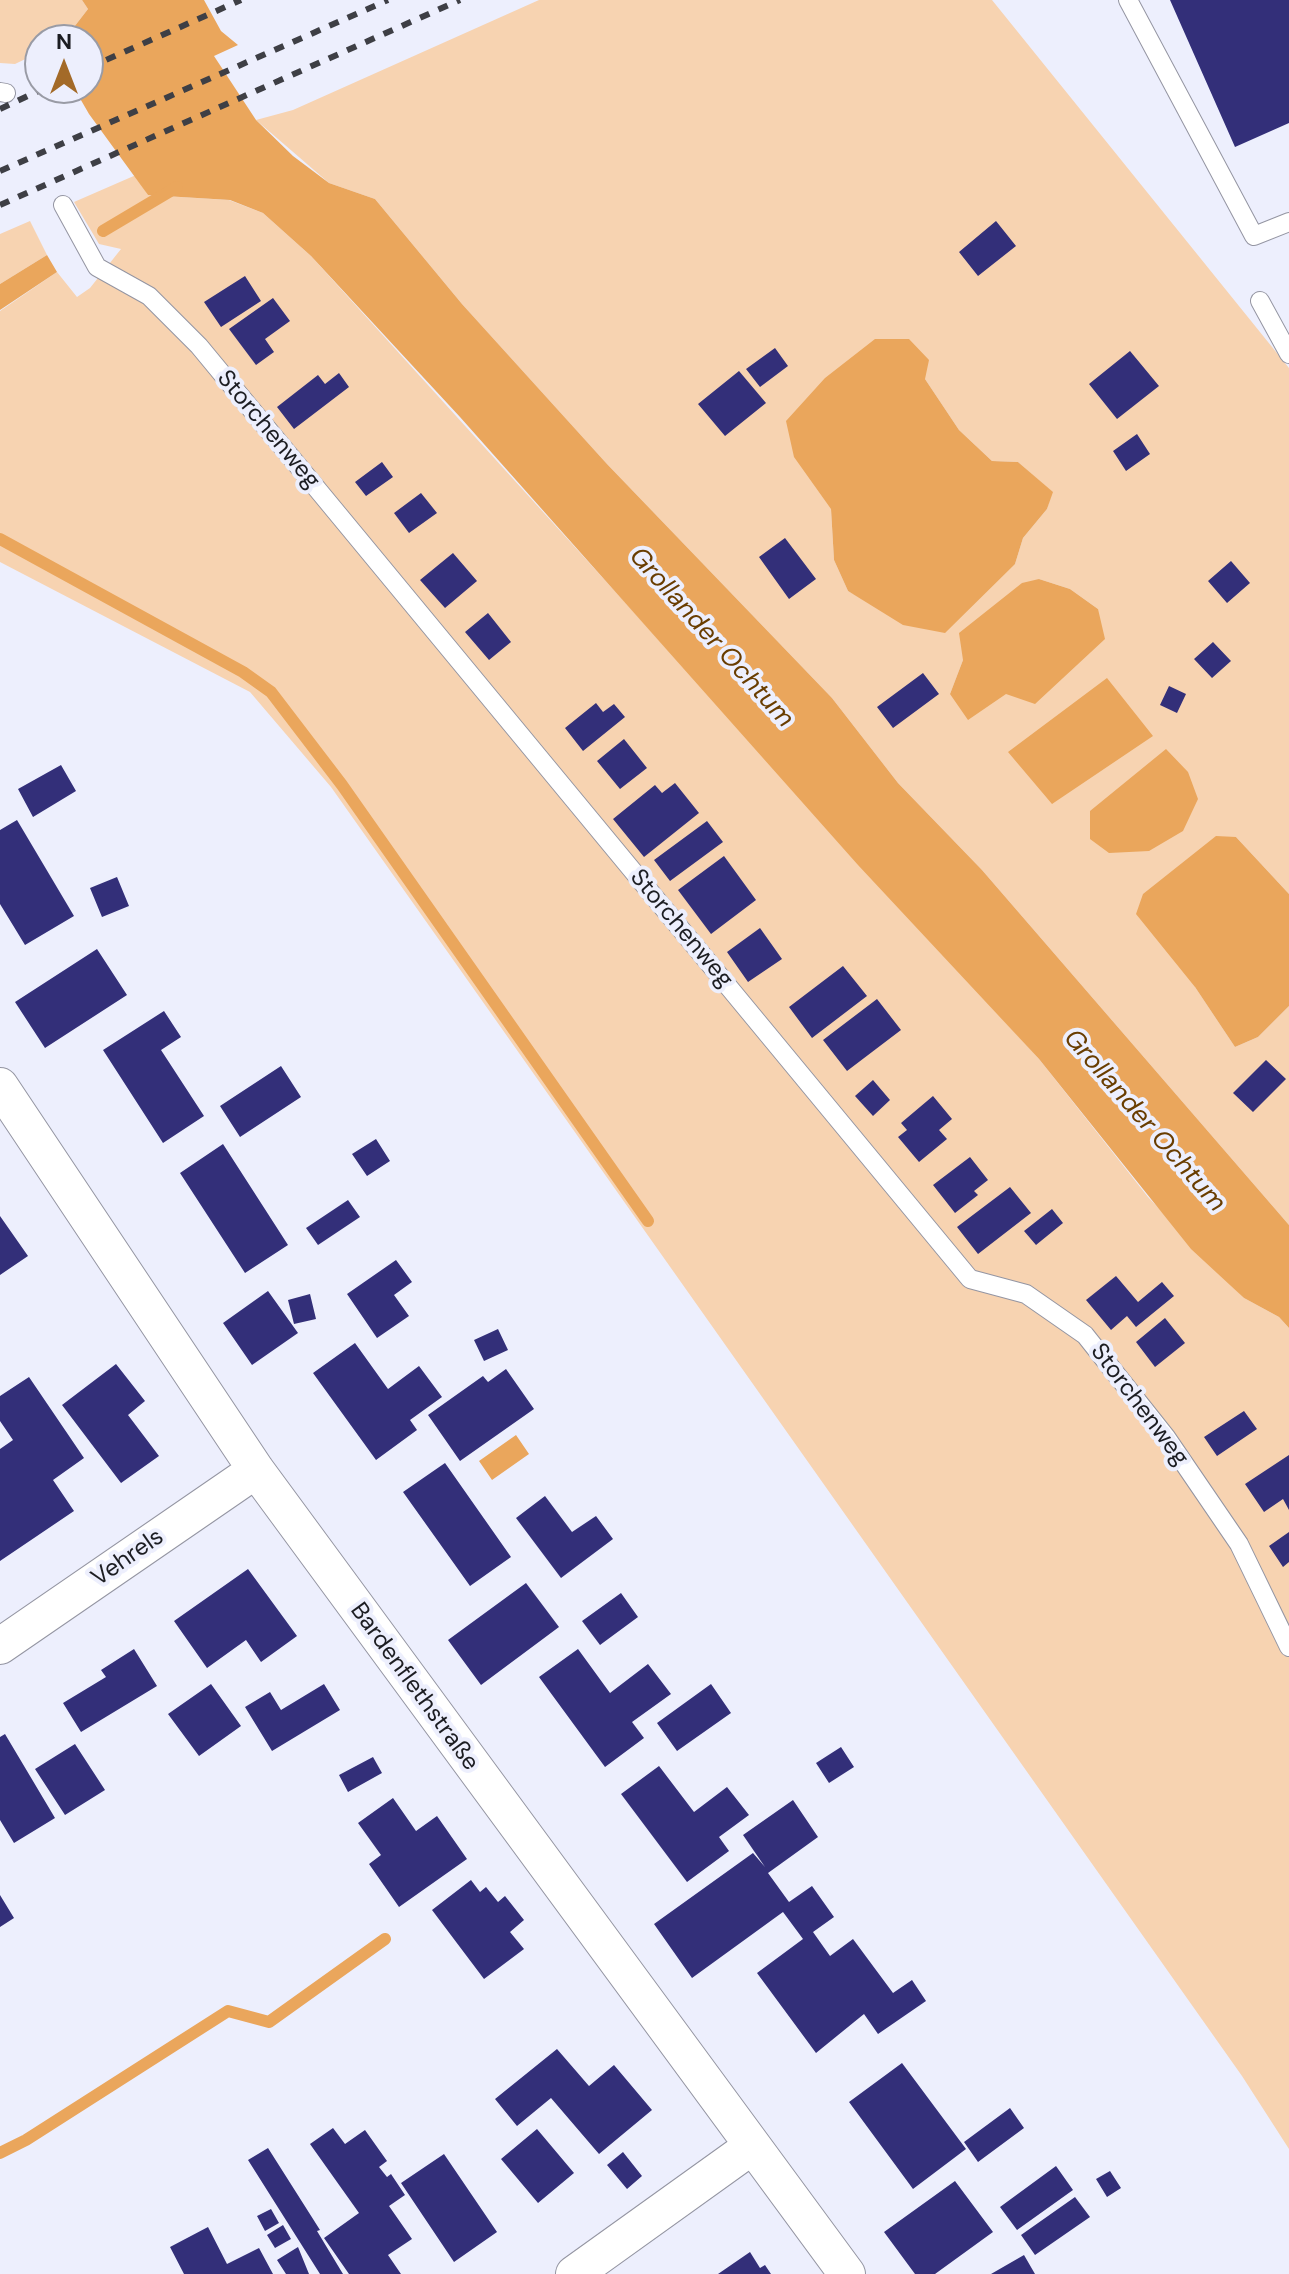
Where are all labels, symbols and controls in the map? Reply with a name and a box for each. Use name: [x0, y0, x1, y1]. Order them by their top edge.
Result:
north arrow: [24, 24, 104, 104]
text: N: [56, 27, 72, 56]
street label: Storchenweg: [210, 365, 326, 495]
water label: Grollander Ochtum: [622, 542, 800, 734]
street label: Storchenweg: [623, 864, 739, 994]
water label: Grollander Ochtum: [1056, 1023, 1232, 1219]
street label: Storchenweg: [1084, 1338, 1194, 1472]
street label: Vehrels: [86, 1523, 170, 1593]
street label: Bardenflethstraße: [343, 1597, 485, 1777]

